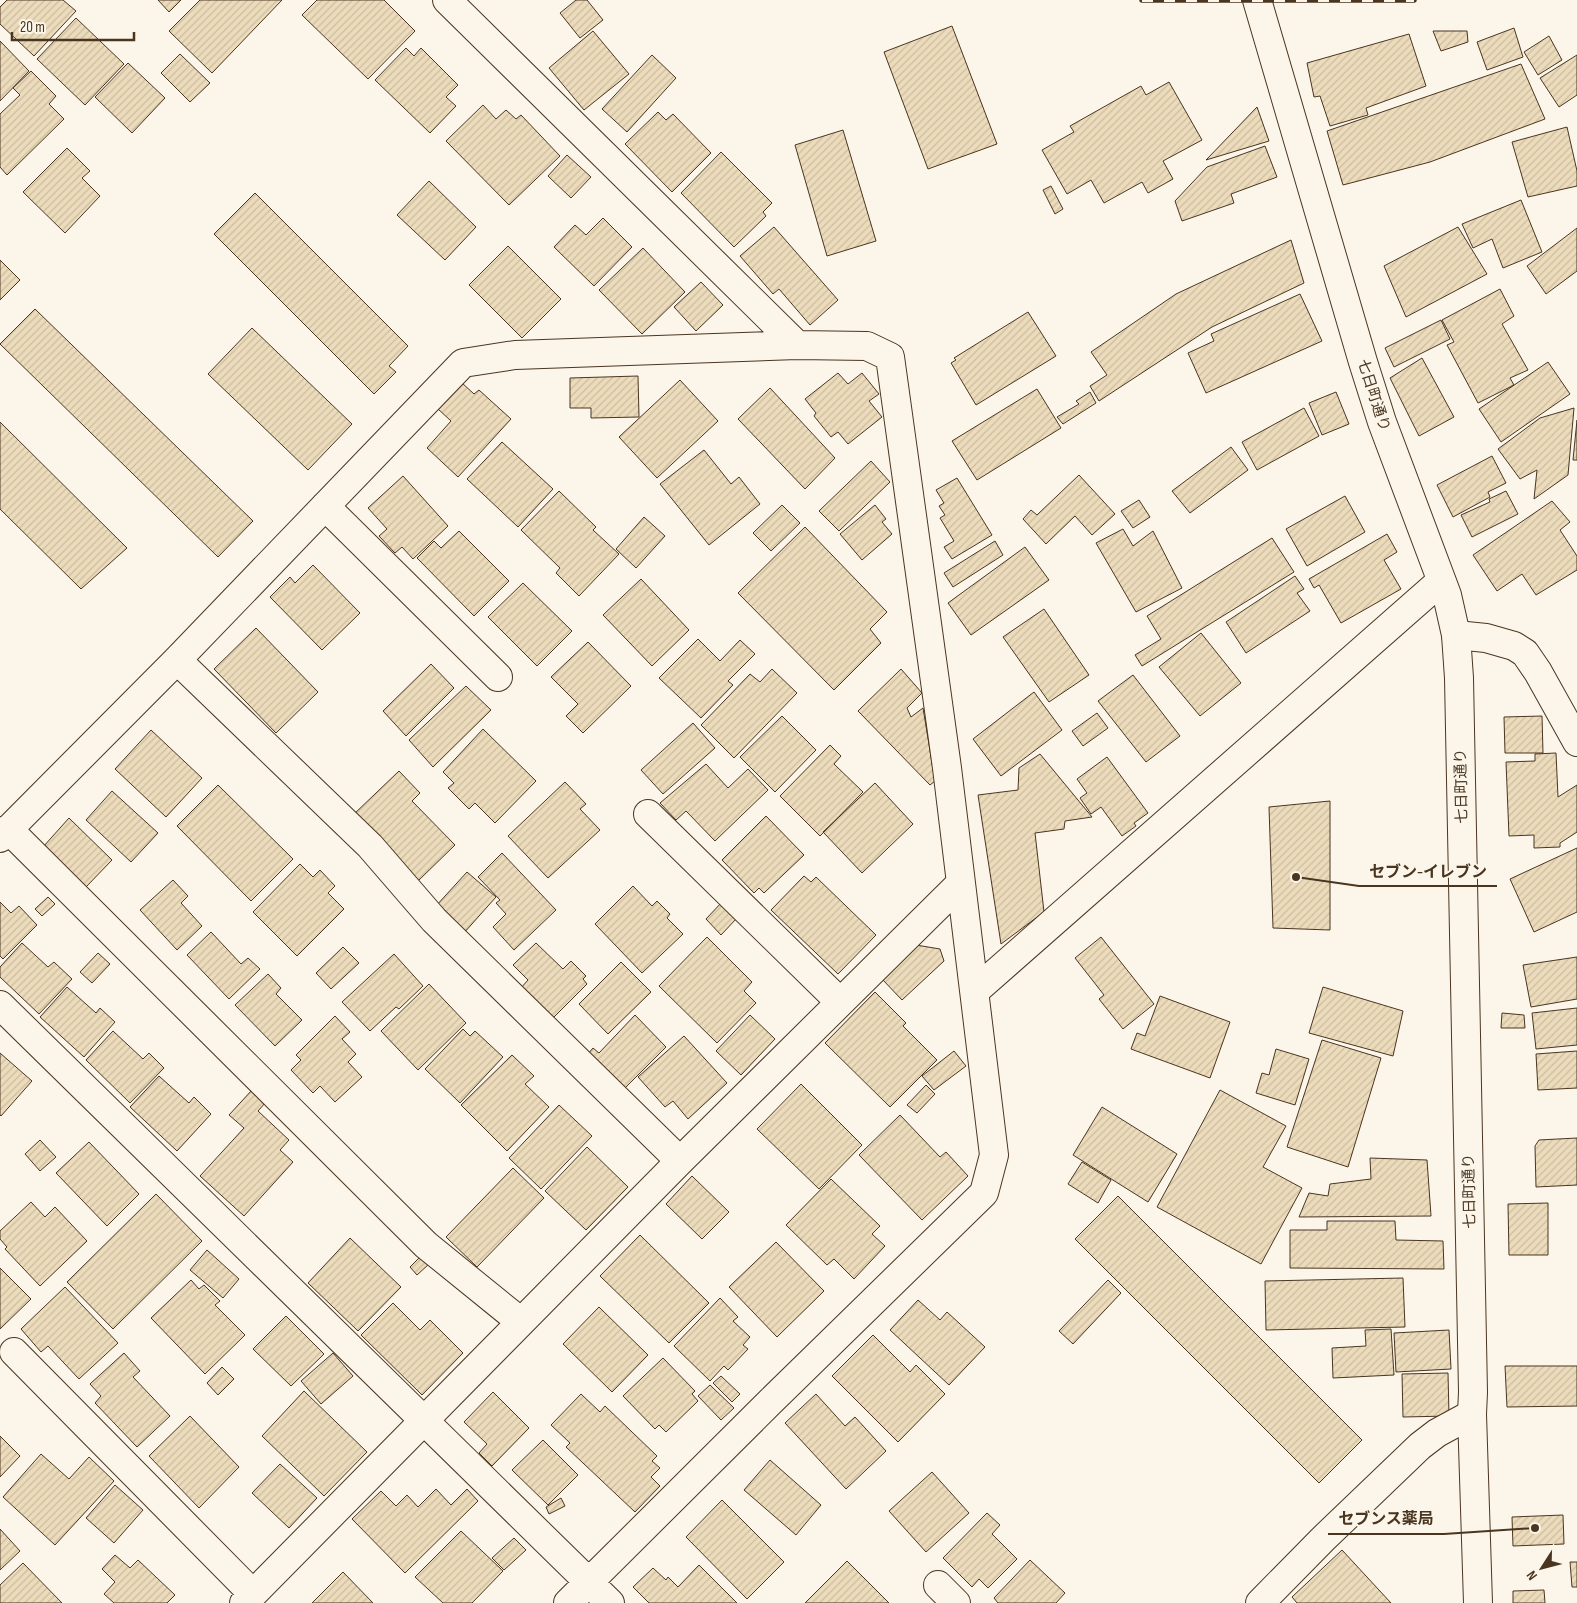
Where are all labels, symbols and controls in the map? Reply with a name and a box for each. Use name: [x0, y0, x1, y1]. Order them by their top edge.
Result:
scale bar: [12, 10, 135, 42]
text: 20 m: [20, 18, 45, 37]
street label: 七日町通り: [1353, 357, 1394, 434]
street label: 七日町通り: [1451, 748, 1472, 824]
callout: セブン-イレブン: [1359, 855, 1497, 886]
text: セブン-イレブン: [1369, 863, 1487, 882]
street label: 七日町通り: [1459, 1153, 1480, 1229]
callout: セブンス薬局: [1328, 1503, 1444, 1534]
text: セブンス薬局: [1338, 1510, 1434, 1529]
north arrow: [1517, 1543, 1567, 1593]
text: N: [1523, 1567, 1541, 1583]

